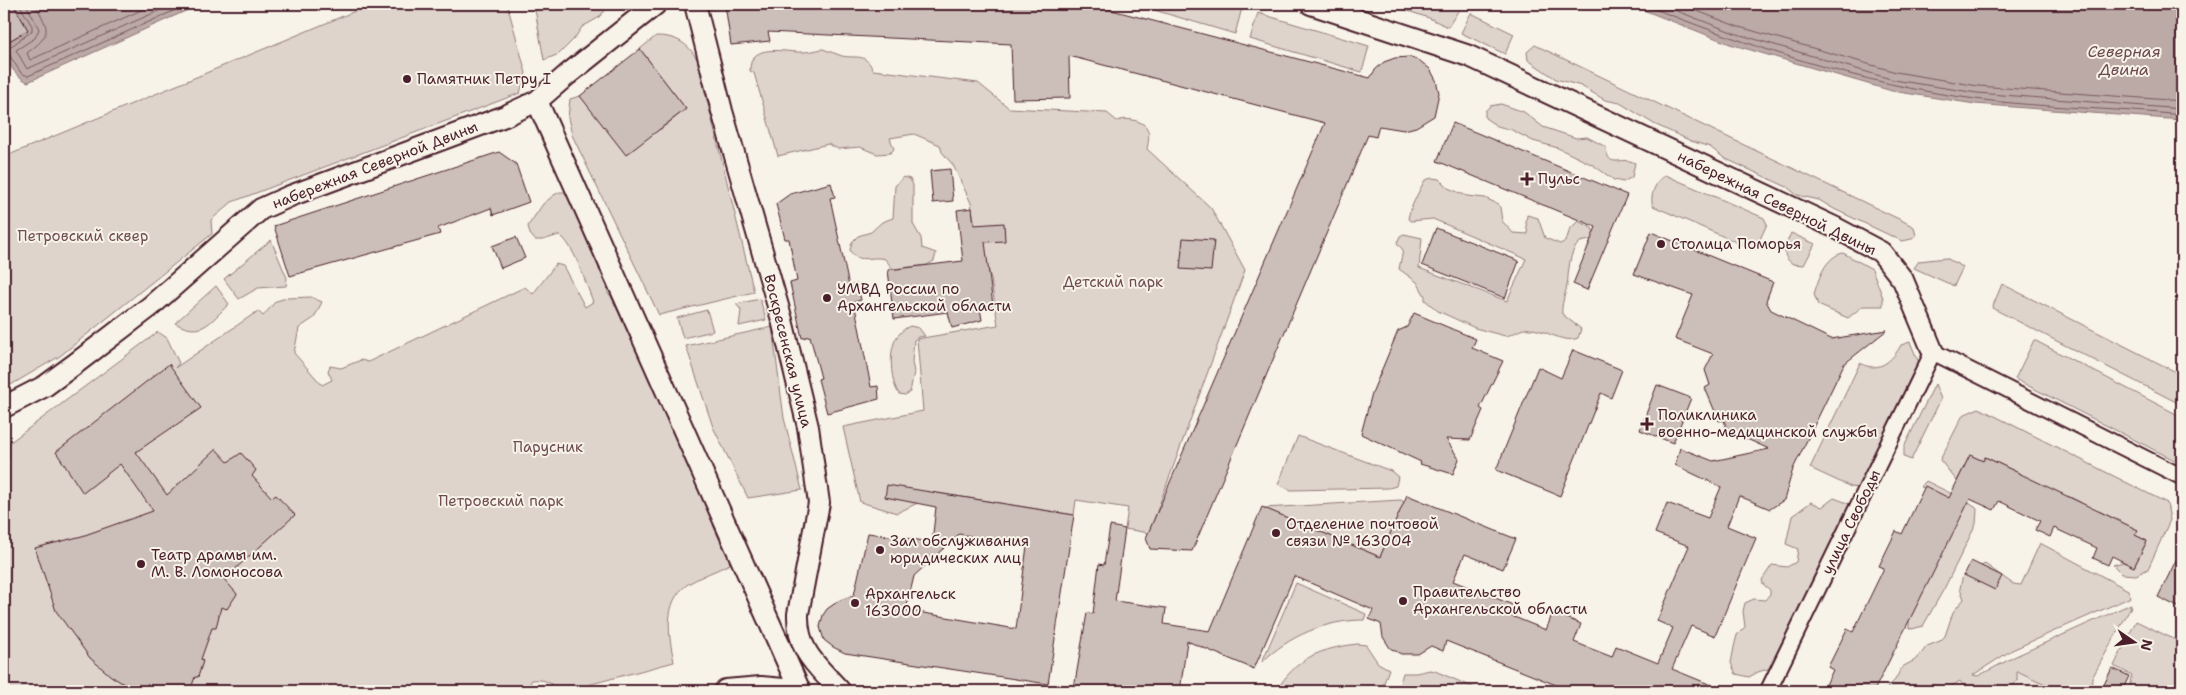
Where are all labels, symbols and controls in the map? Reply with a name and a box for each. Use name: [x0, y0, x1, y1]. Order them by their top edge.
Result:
water label: Северная Двина: [2087, 41, 2161, 80]
place label: Памятник Петру I: [417, 69, 551, 89]
marker: Памятник Петру I: [401, 73, 413, 85]
street label: набережная Северной Двины: [269, 116, 481, 214]
street label: набережная Северной Двины: [1674, 146, 1880, 260]
place label: Пульс: [1538, 169, 1580, 189]
marker: Пульс: [1520, 172, 1534, 186]
park label: Петровский сквер: [18, 226, 148, 246]
place label: Столица Поморья: [1671, 234, 1801, 254]
marker: Столица Поморья: [1655, 238, 1667, 250]
street label: Воскресенская улица: [759, 272, 817, 430]
park label: Детский парк: [1063, 272, 1163, 292]
place label: УМВД России по Архангельской области: [837, 279, 1012, 316]
marker: УМВД России по Архангельской области: [821, 292, 833, 304]
place label: Поликлиника военно-медицинской службы: [1658, 405, 1877, 442]
marker: Поликлиника военно-медицинской службы: [1640, 417, 1654, 431]
park label: Парусник: [513, 437, 583, 457]
street label: улица Свободы: [1817, 466, 1885, 578]
park label: Петровский парк: [438, 491, 564, 511]
place label: Отделение почтовой связи № 163004: [1286, 514, 1439, 551]
marker: Отделение почтовой связи № 163004: [1270, 527, 1282, 539]
place label: Зал обслуживания юридических лиц: [890, 531, 1029, 568]
marker: Зал обслуживания юридических лиц: [874, 544, 886, 556]
place label: Театр драмы им. М. В. Ломоносова: [151, 545, 283, 582]
marker: Театр драмы им. М. В. Ломоносова: [135, 558, 147, 570]
place label: Правительство Архангельской области: [1413, 582, 1588, 619]
place label: Архангельск 163000: [865, 584, 956, 621]
marker: Правительство Архангельской области: [1397, 595, 1409, 607]
marker: Архангельск 163000: [849, 597, 861, 609]
north arrow: [2108, 618, 2158, 668]
text: N: [2137, 637, 2157, 652]

